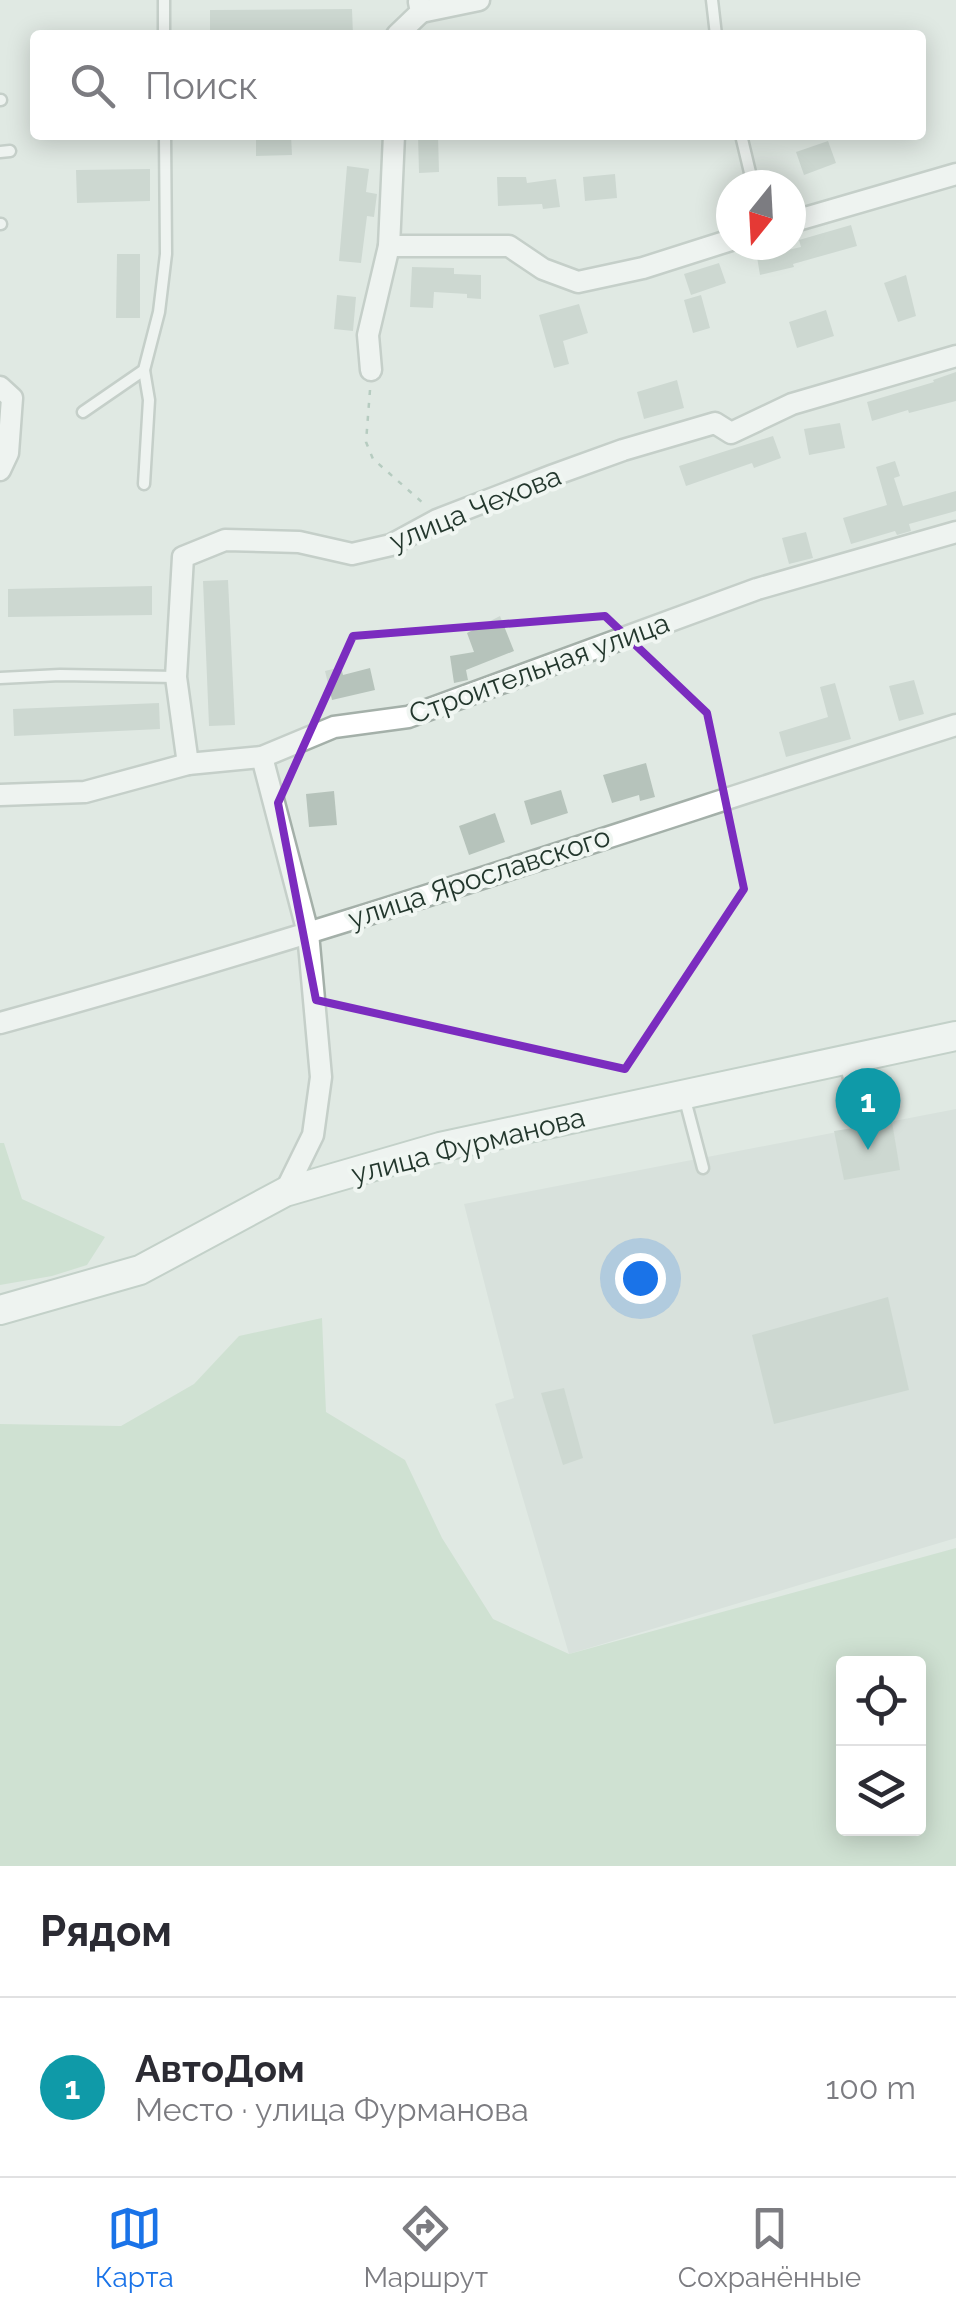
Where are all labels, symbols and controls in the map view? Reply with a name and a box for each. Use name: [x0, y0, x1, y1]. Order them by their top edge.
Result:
search box: [30, 30, 926, 140]
icon: search: [65, 58, 120, 113]
text: Поиск: [145, 63, 258, 108]
north arrow: [716, 170, 806, 260]
street label: улица Чехова: [385, 459, 566, 558]
street label: Строительная улица: [405, 606, 674, 731]
street label: улица Ярославского: [344, 820, 614, 935]
pin: 1: [836, 1068, 900, 1150]
street label: улица Фурманова: [348, 1101, 588, 1190]
your location: [615, 1253, 666, 1304]
map controls: [836, 1656, 926, 1836]
button: locate: [836, 1656, 926, 1746]
button: layers: [836, 1746, 926, 1836]
text: Рядом: [40, 1907, 172, 1956]
text: АвтоДом: [135, 2046, 305, 2091]
text: 1: [65, 2069, 80, 2106]
text: 100 m: [826, 2069, 916, 2106]
text: Место · улица Фурманова: [135, 2091, 529, 2128]
tab: Карта: [95, 2201, 174, 2294]
tab: Маршрут: [363, 2201, 488, 2294]
tab: Сохранённые: [678, 2201, 861, 2294]

